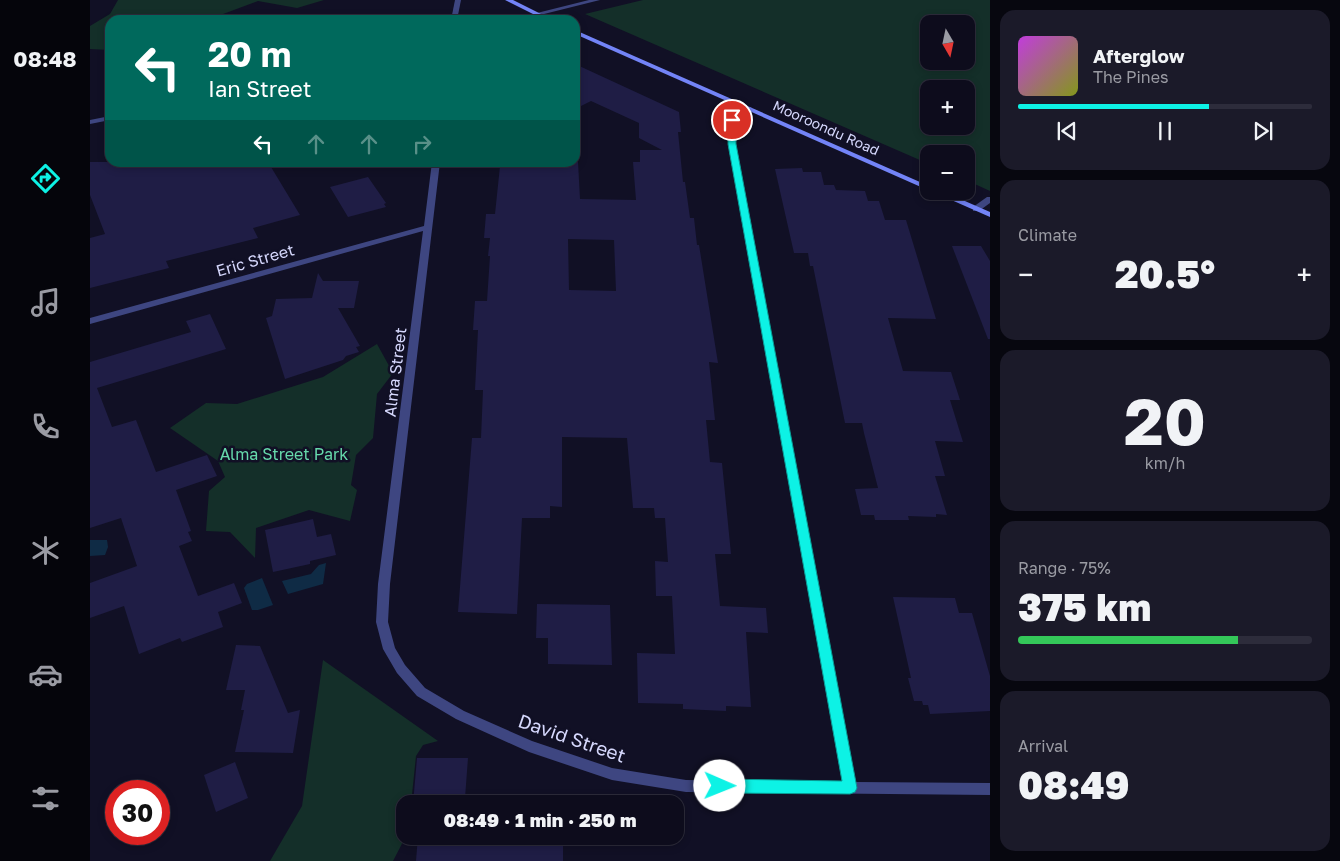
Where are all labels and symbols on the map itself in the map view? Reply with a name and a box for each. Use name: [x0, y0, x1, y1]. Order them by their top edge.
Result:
north arrow: [920, 15, 975, 70]
street label: Mooroondu Road: [770, 97, 882, 159]
pin: [711, 99, 753, 141]
street label: Eric Street: [214, 239, 296, 281]
street label: Alma Street: [380, 326, 410, 418]
park label: Alma Street Park: [220, 444, 348, 464]
street label: David Street: [515, 708, 629, 767]
position arrow: [693, 759, 745, 811]
speed limit sign: 30: [105, 780, 170, 845]

